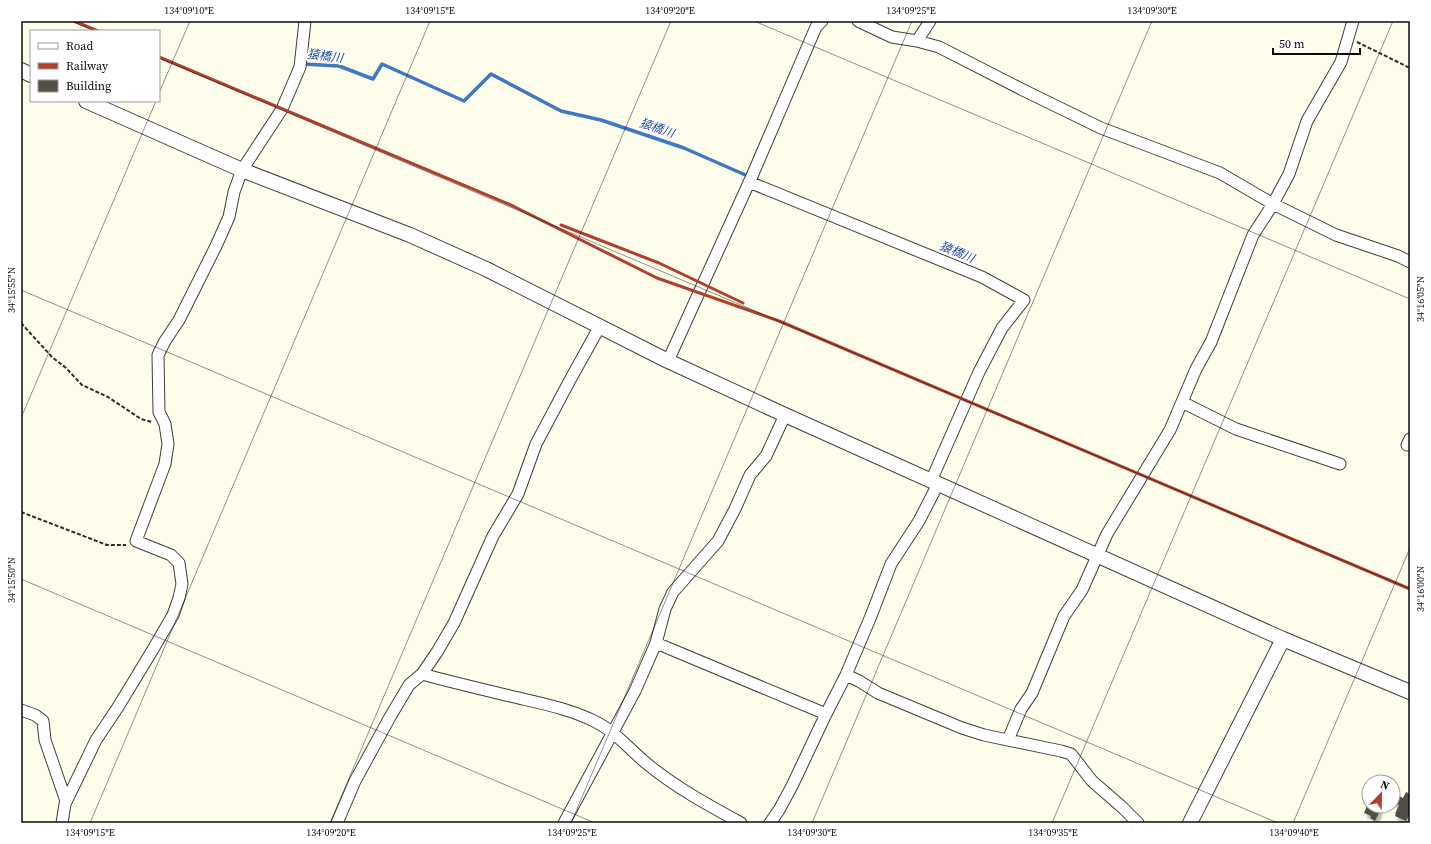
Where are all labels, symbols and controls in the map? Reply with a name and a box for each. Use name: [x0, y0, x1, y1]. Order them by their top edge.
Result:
text: 134°09'10"E: [164, 4, 214, 17]
text: 134°09'15"E: [405, 4, 455, 17]
text: 134°09'20"E: [645, 4, 695, 17]
text: 134°09'25"E: [886, 4, 936, 17]
text: 134°09'30"E: [1127, 4, 1177, 17]
legend: [30, 30, 160, 102]
scale bar: [1273, 30, 1360, 56]
text: 50 m: [1279, 36, 1305, 52]
text: Road: [66, 38, 93, 54]
water label: 猿橋川: [306, 46, 346, 66]
text: Railway: [66, 58, 109, 74]
text: Building: [66, 78, 111, 94]
water label: 猿橋川: [637, 115, 679, 142]
water label: 猿橋川: [937, 238, 979, 267]
text: 34°15'55"N: [5, 267, 18, 313]
text: 34°16'05"N: [1414, 276, 1427, 322]
text: 34°15'50"N: [5, 557, 18, 603]
text: 34°16'00"N: [1414, 566, 1427, 612]
north arrow: [1361, 774, 1401, 814]
text: N: [1378, 777, 1391, 794]
text: 134°09'15"E: [65, 826, 115, 839]
text: 134°09'20"E: [306, 826, 356, 839]
text: 134°09'25"E: [547, 826, 597, 839]
text: 134°09'30"E: [787, 826, 837, 839]
text: 134°09'35"E: [1028, 826, 1078, 839]
text: 134°09'40"E: [1269, 826, 1319, 839]

